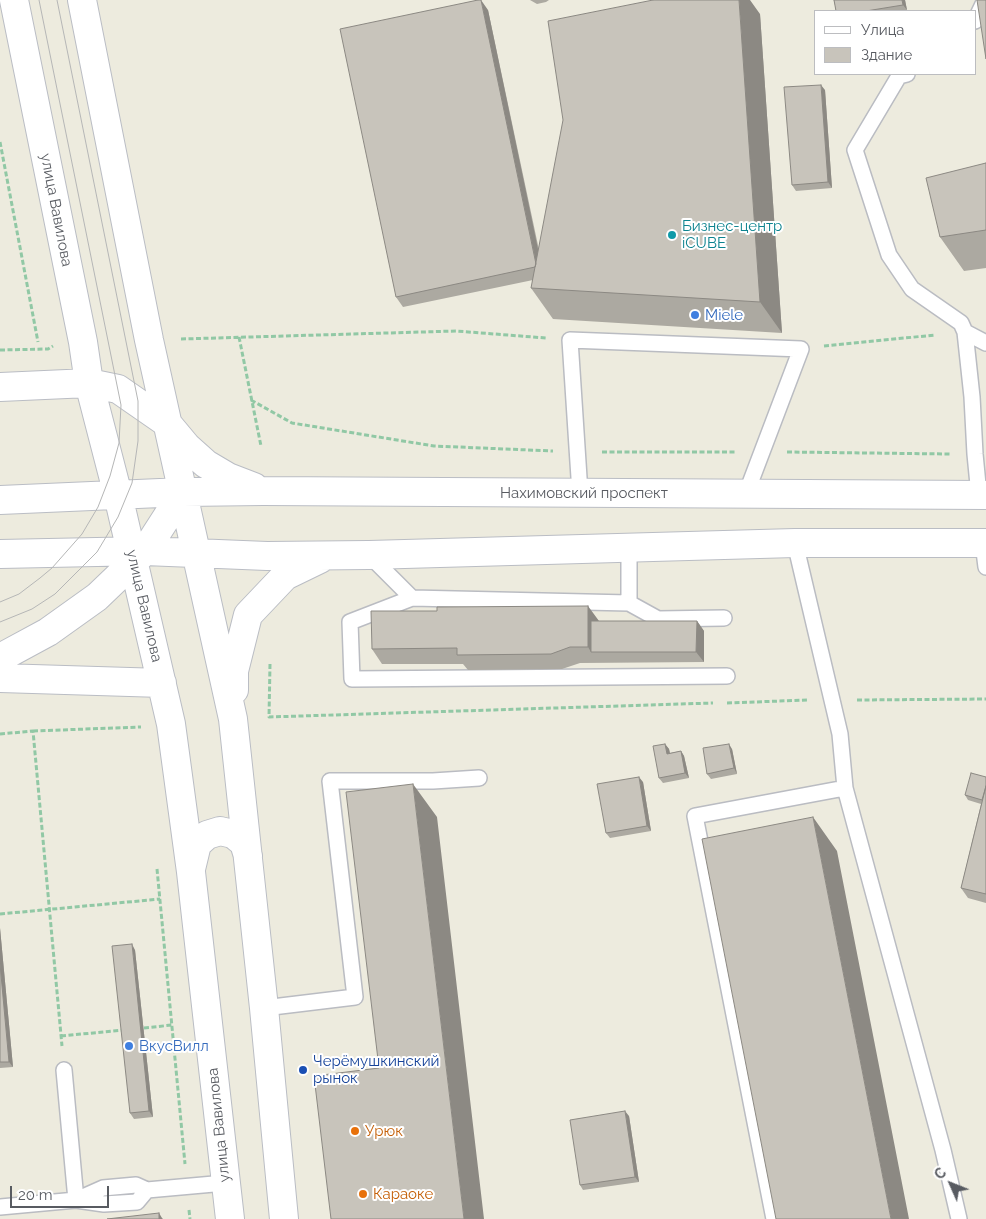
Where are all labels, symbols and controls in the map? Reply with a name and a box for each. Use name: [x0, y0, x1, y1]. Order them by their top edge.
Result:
legend: [814, 10, 976, 75]
text: Улица: [861, 21, 905, 39]
text: Здание: [861, 46, 912, 64]
street label: улица Вавилова: [36, 152, 76, 268]
place label: Бизнес-центр iCUBE: [682, 217, 782, 252]
marker: Бизнес-центр iCUBE: [666, 229, 678, 241]
place label: Miele: [705, 306, 743, 324]
marker: Miele: [689, 309, 701, 321]
street label: Нахимовский проспект: [500, 484, 668, 502]
street label: улица Вавилова: [122, 548, 166, 664]
place label: ВкусВилл: [139, 1037, 209, 1055]
marker: ВкусВилл: [123, 1040, 135, 1052]
place label: Черёмушкинский рынок: [313, 1052, 439, 1087]
marker: Черёмушкинский рынок: [297, 1064, 309, 1076]
street label: улица Вавилова: [204, 1067, 234, 1183]
place label: Урюк: [365, 1122, 403, 1140]
marker: Урюк: [349, 1125, 361, 1137]
north arrow: [926, 1159, 976, 1209]
text: С: [931, 1165, 949, 1183]
scale bar: [12, 1176, 111, 1208]
place label: Караоке: [373, 1185, 433, 1203]
text: 20 m: [18, 1186, 53, 1204]
marker: Караоке: [357, 1188, 369, 1200]

